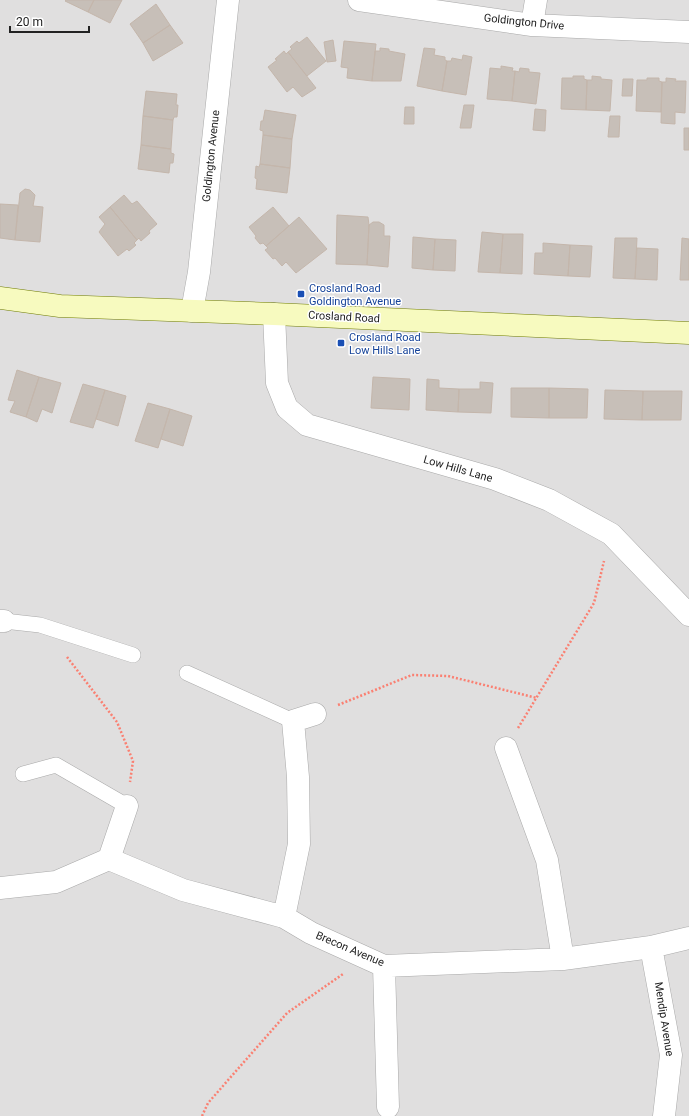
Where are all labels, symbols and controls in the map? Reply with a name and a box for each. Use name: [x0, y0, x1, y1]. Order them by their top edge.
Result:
scale bar: [10, 8, 89, 34]
street label: Goldington Drive: [483, 11, 565, 33]
text: 20 m: [16, 15, 43, 29]
street label: Goldington Avenue: [200, 109, 222, 202]
place label: Crosland Road Goldington Avenue: [309, 282, 401, 308]
marker: Crosland Road Goldington Avenue: [296, 289, 306, 299]
street label: Crosland Road: [308, 309, 380, 325]
place label: Crosland Road Low Hills Lane: [349, 331, 421, 357]
marker: Crosland Road Low Hills Lane: [336, 338, 346, 348]
street label: Low Hills Lane: [422, 453, 494, 485]
street label: Brecon Avenue: [314, 929, 386, 969]
street label: Mendip Avenue: [652, 981, 676, 1057]

